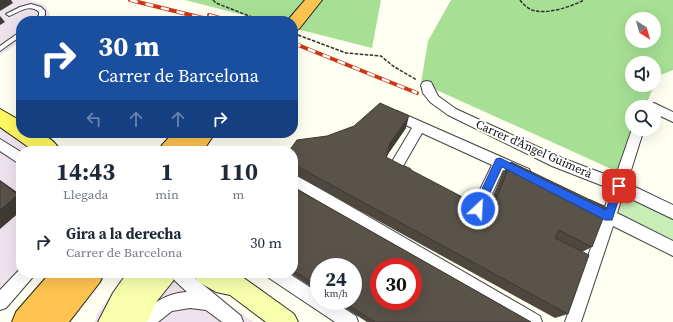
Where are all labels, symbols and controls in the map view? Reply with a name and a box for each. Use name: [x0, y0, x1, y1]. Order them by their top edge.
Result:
north arrow: [625, 12, 661, 48]
map controls: [625, 12, 661, 136]
text: 30 m: [98, 27, 160, 65]
icon: right: [32, 32, 84, 84]
button: sound: [625, 56, 661, 92]
text: Carrer de Barcelona: [98, 63, 259, 88]
button: search: [625, 100, 661, 136]
icon: left: [83, 108, 105, 130]
icon: ahead: [125, 108, 147, 130]
icon: ahead: [167, 108, 189, 130]
icon: right: [209, 108, 231, 130]
street label: Carrer d'Àngel Guimerà: [473, 116, 596, 182]
text: 14:43: [56, 155, 115, 188]
text: 1: [161, 155, 174, 188]
text: 110: [219, 155, 258, 188]
pin: [602, 169, 636, 203]
icon: arrive: [608, 175, 630, 197]
text: Llegada: [63, 186, 108, 203]
text: min: [155, 186, 179, 203]
text: m: [233, 186, 244, 203]
position arrow: [457, 188, 499, 230]
text: Gira a la derecha: [66, 223, 181, 244]
icon: right: [32, 231, 54, 253]
text: 30 m: [250, 232, 282, 253]
text: Carrer de Barcelona: [66, 244, 182, 261]
speed limit sign: 30: [370, 258, 422, 310]
text: 24: [325, 265, 347, 293]
text: km/h: [324, 287, 348, 300]

